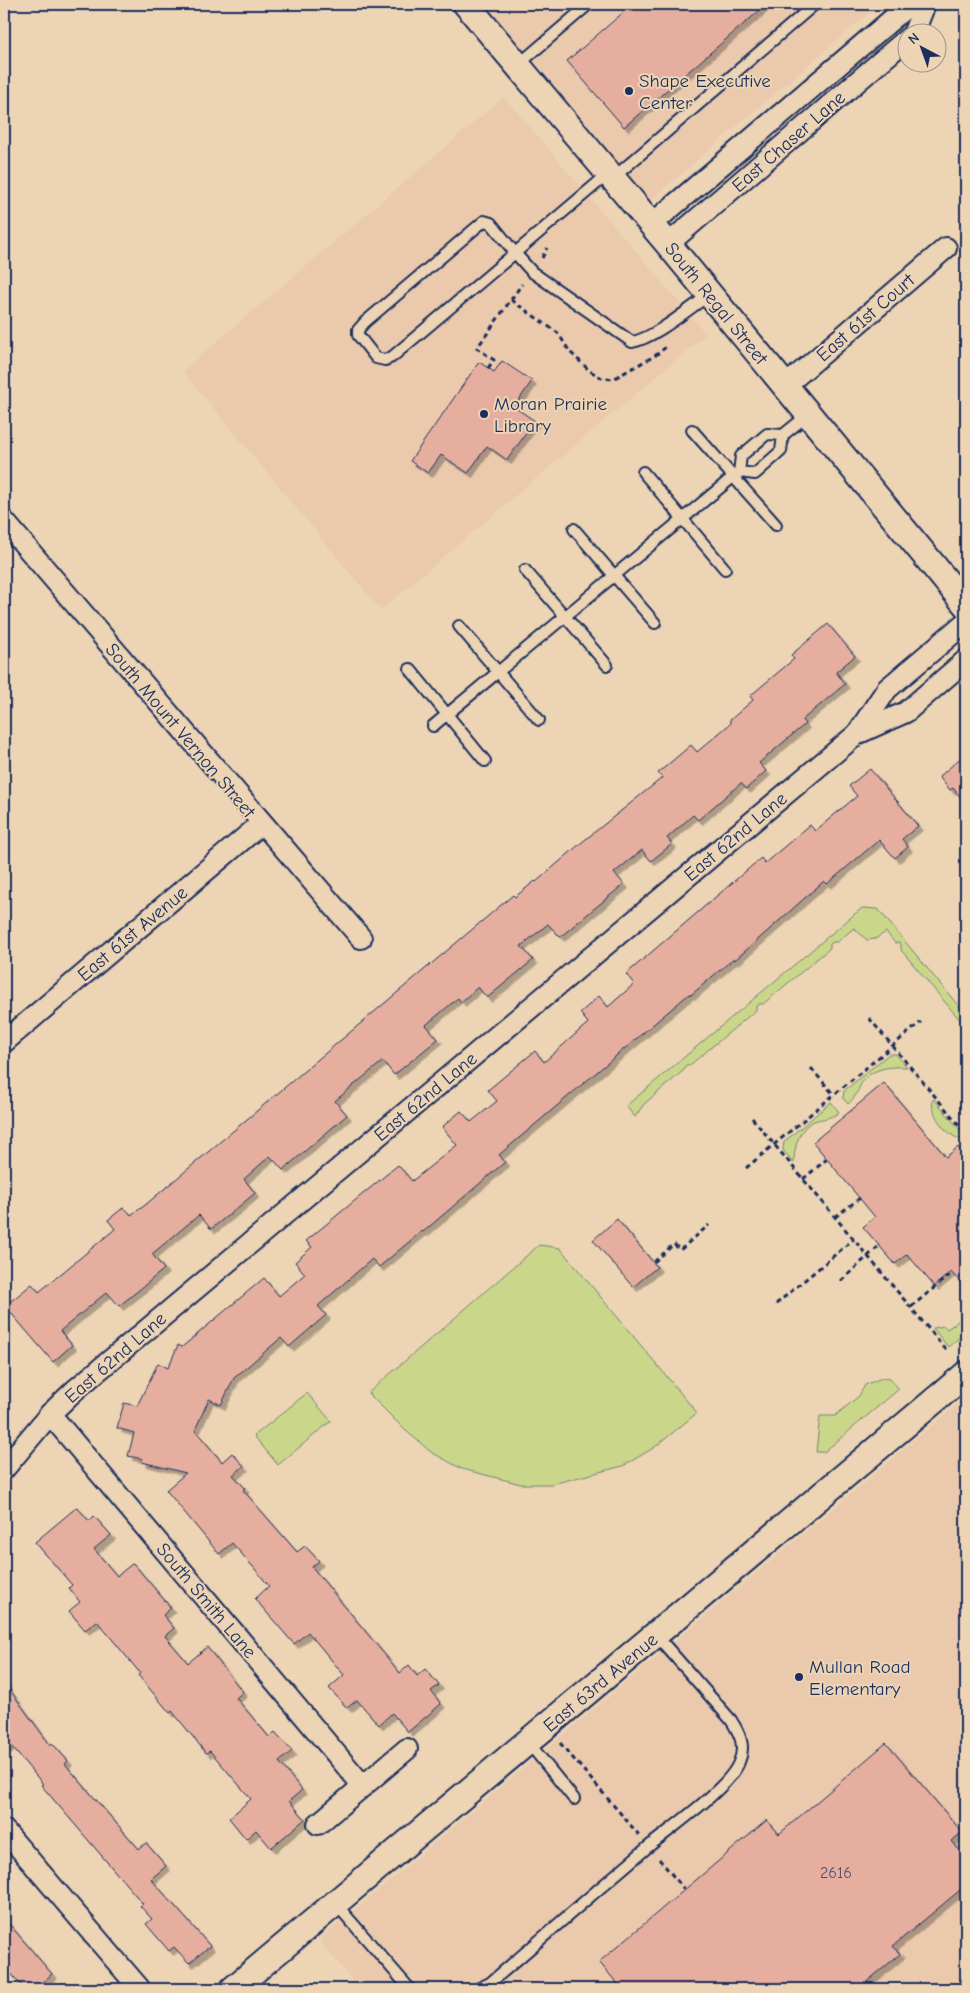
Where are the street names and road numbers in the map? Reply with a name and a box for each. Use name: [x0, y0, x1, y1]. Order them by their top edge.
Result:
street label: East Chaser Lane: [728, 87, 850, 197]
street label: South Regal Street: [660, 238, 773, 370]
street label: East 61st Court: [812, 269, 920, 366]
street label: South Mount Vernon Street: [101, 639, 260, 823]
street label: East 62nd Lane: [680, 787, 791, 886]
street label: East 61st Avenue: [73, 882, 192, 986]
street label: East 62nd Lane: [370, 1047, 481, 1146]
street label: East 62nd Lane: [60, 1308, 171, 1408]
street label: South Smith Lane: [152, 1539, 261, 1663]
street label: East 63rd Avenue: [539, 1629, 662, 1737]

